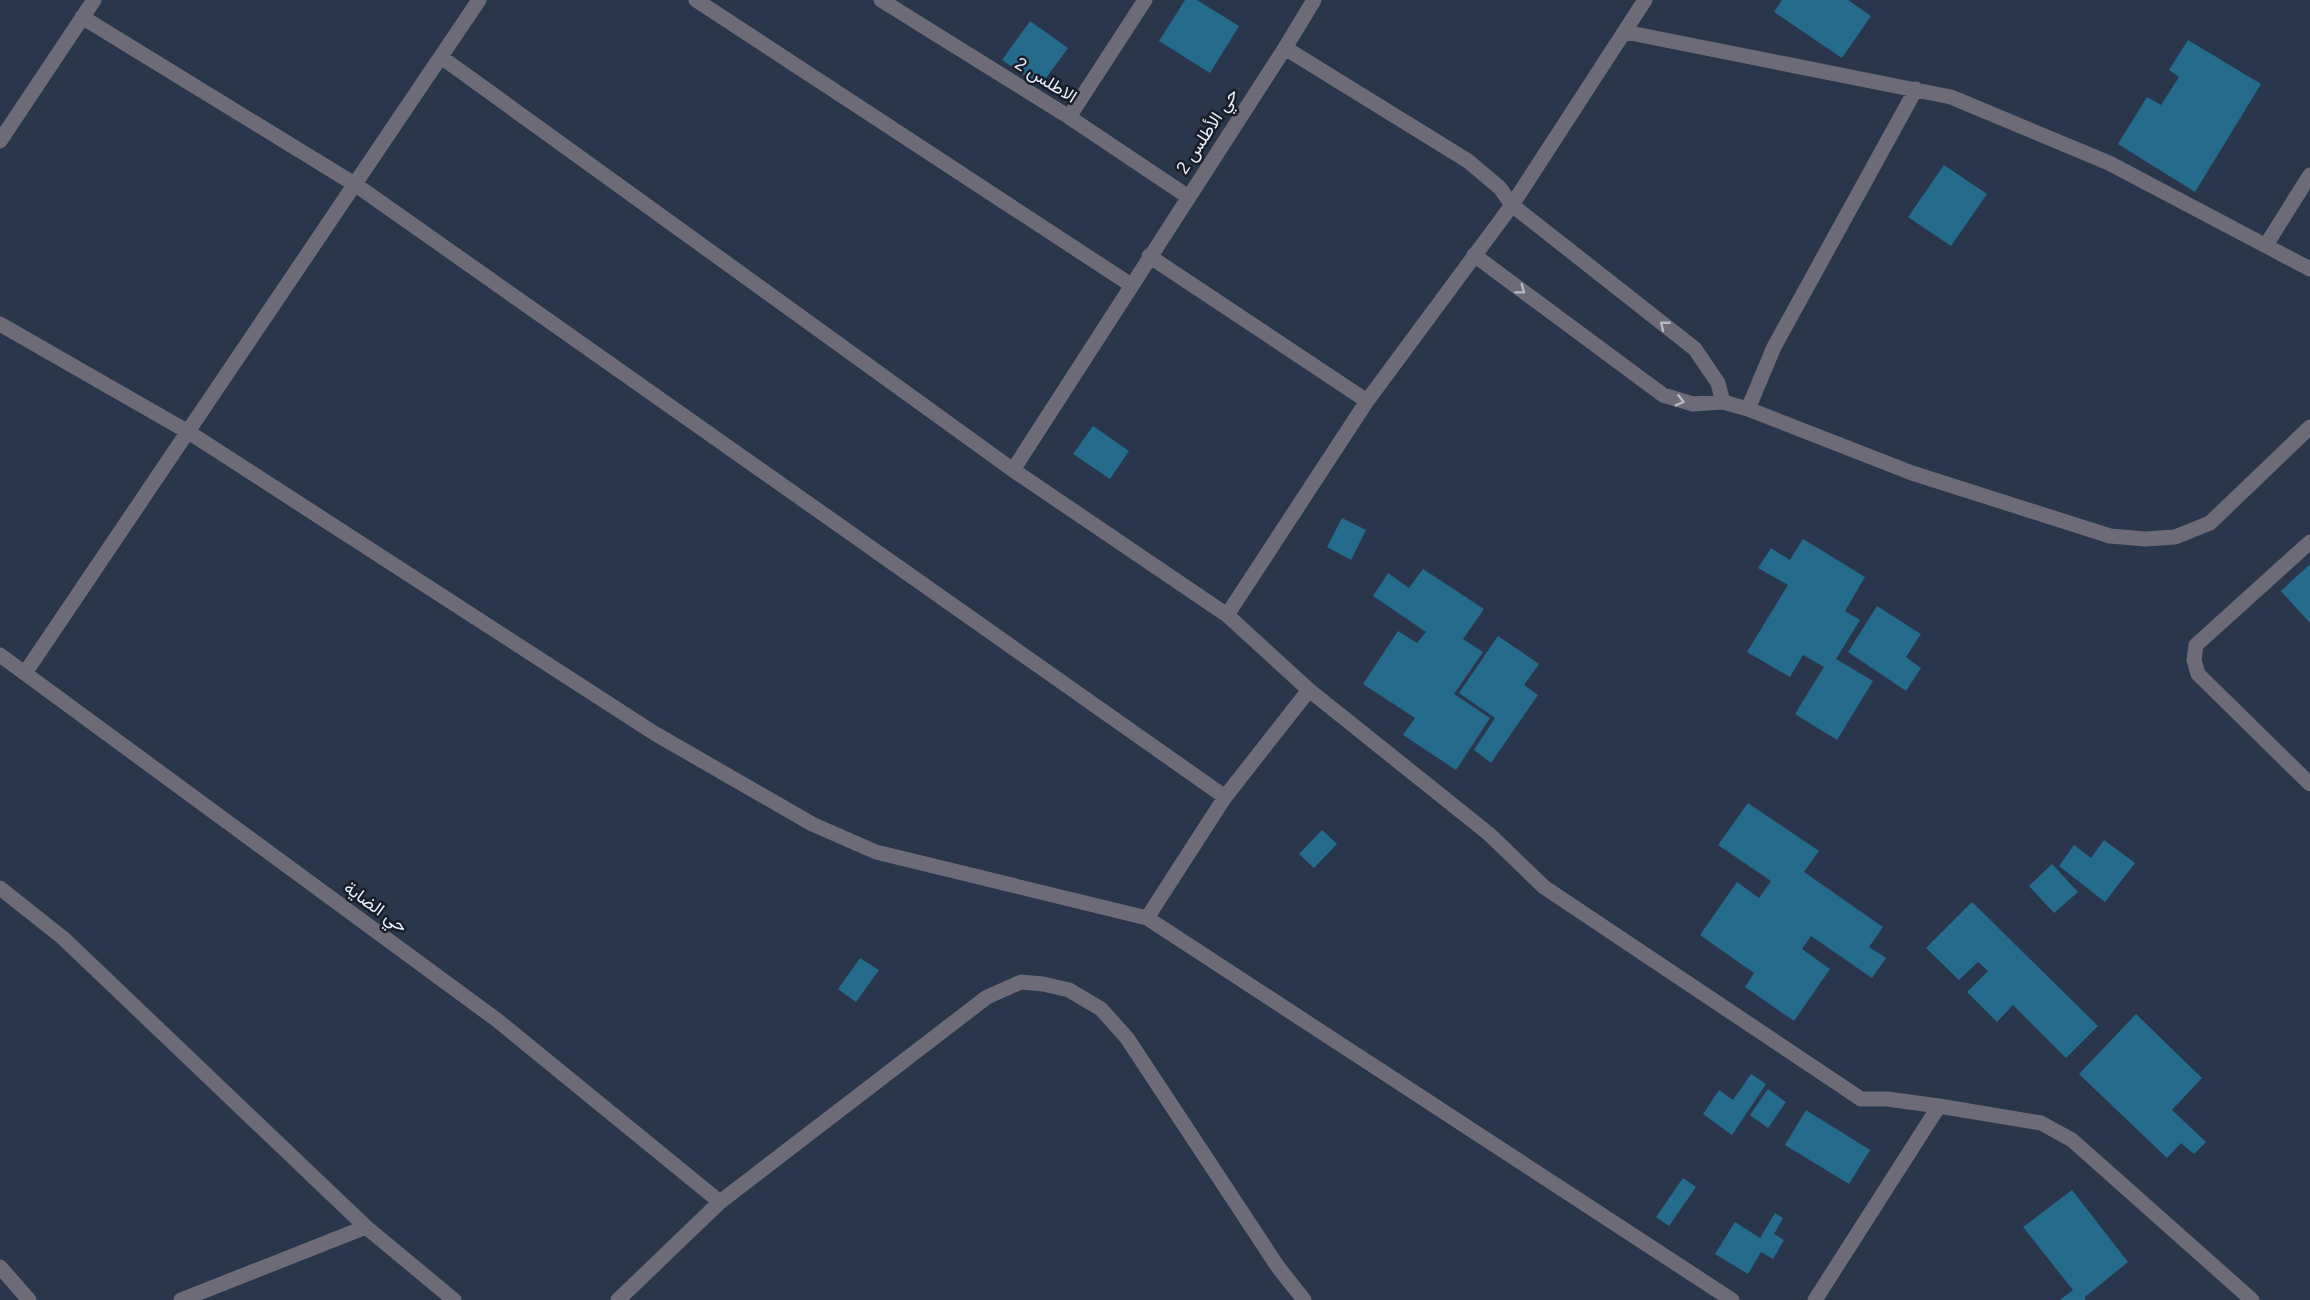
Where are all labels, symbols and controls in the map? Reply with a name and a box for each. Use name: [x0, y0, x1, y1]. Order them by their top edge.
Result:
street label: الاطلس 2: [1011, 53, 1081, 108]
street label: حي الأطلس 2: [1172, 85, 1246, 180]
one-way arrow: [1514, 283, 1525, 294]
one-way arrow: [1659, 321, 1670, 332]
one-way arrow: [1674, 394, 1685, 406]
street label: حي الضاية: [338, 877, 412, 941]

